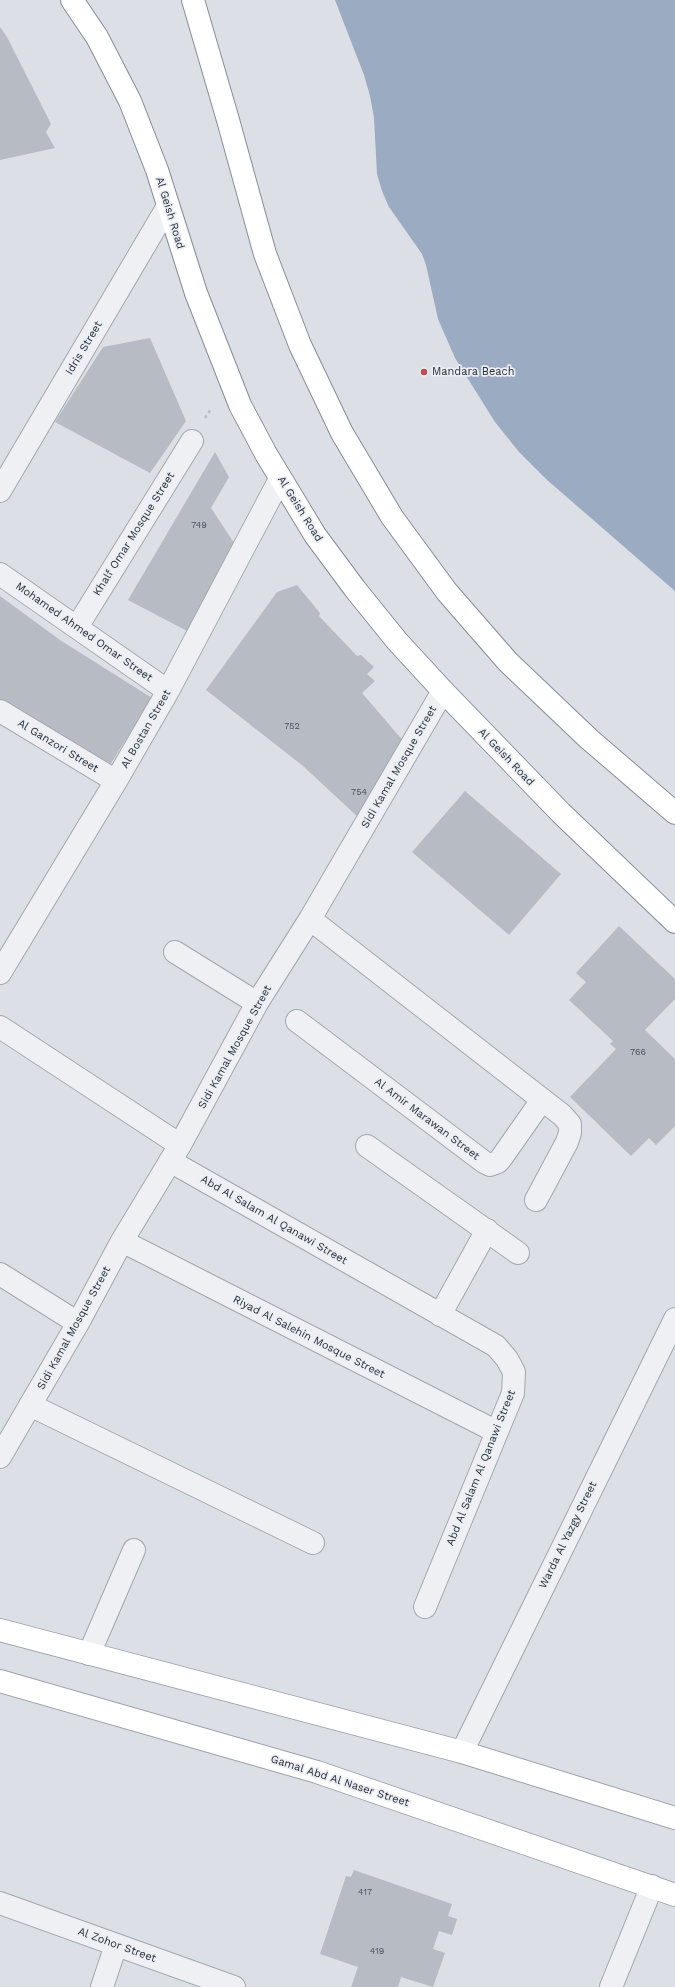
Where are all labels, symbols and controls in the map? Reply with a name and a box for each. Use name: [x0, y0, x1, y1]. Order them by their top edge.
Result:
street label: Al Geish Road: [153, 175, 187, 251]
street label: Idris Street: [63, 319, 105, 377]
place label: Mandara Beach: [432, 365, 515, 379]
marker: Mandara Beach: [419, 367, 429, 377]
street label: Khalf Omar Mosque Street: [90, 470, 178, 598]
street label: Al Geish Road: [275, 474, 325, 544]
house number: 749: [191, 520, 207, 530]
street label: Mohamed Ahmed Omar Street: [13, 580, 155, 684]
street label: Al Bostan Street: [118, 687, 174, 771]
street label: Sidi Kamal Mosque Street: [358, 703, 440, 831]
street label: Al Ganzori Street: [15, 717, 101, 775]
house number: 752: [284, 721, 300, 731]
street label: Al Geish Road: [475, 726, 537, 788]
house number: 754: [351, 787, 367, 797]
street label: Sidi Kamal Mosque Street: [195, 983, 275, 1111]
house number: 766: [630, 1047, 646, 1057]
street label: Al Amir Marawan Street: [372, 1075, 482, 1163]
street label: Abd Al Salam Al Qanawi Street: [198, 1173, 350, 1267]
street label: Sidi Kamal Mosque Street: [34, 1264, 114, 1392]
street label: Riyad Al Salehin Mosque Street: [231, 1293, 387, 1381]
street label: Abd Al Salam Al Qanawi Street: [444, 1388, 518, 1548]
street label: Warda Al Yazgy Street: [536, 1479, 600, 1591]
street label: Gamal Abd Al Naser Street: [269, 1752, 411, 1810]
house number: 417: [358, 1887, 372, 1897]
street label: Al Zohor Street: [76, 1925, 158, 1965]
house number: 419: [370, 1946, 384, 1956]

